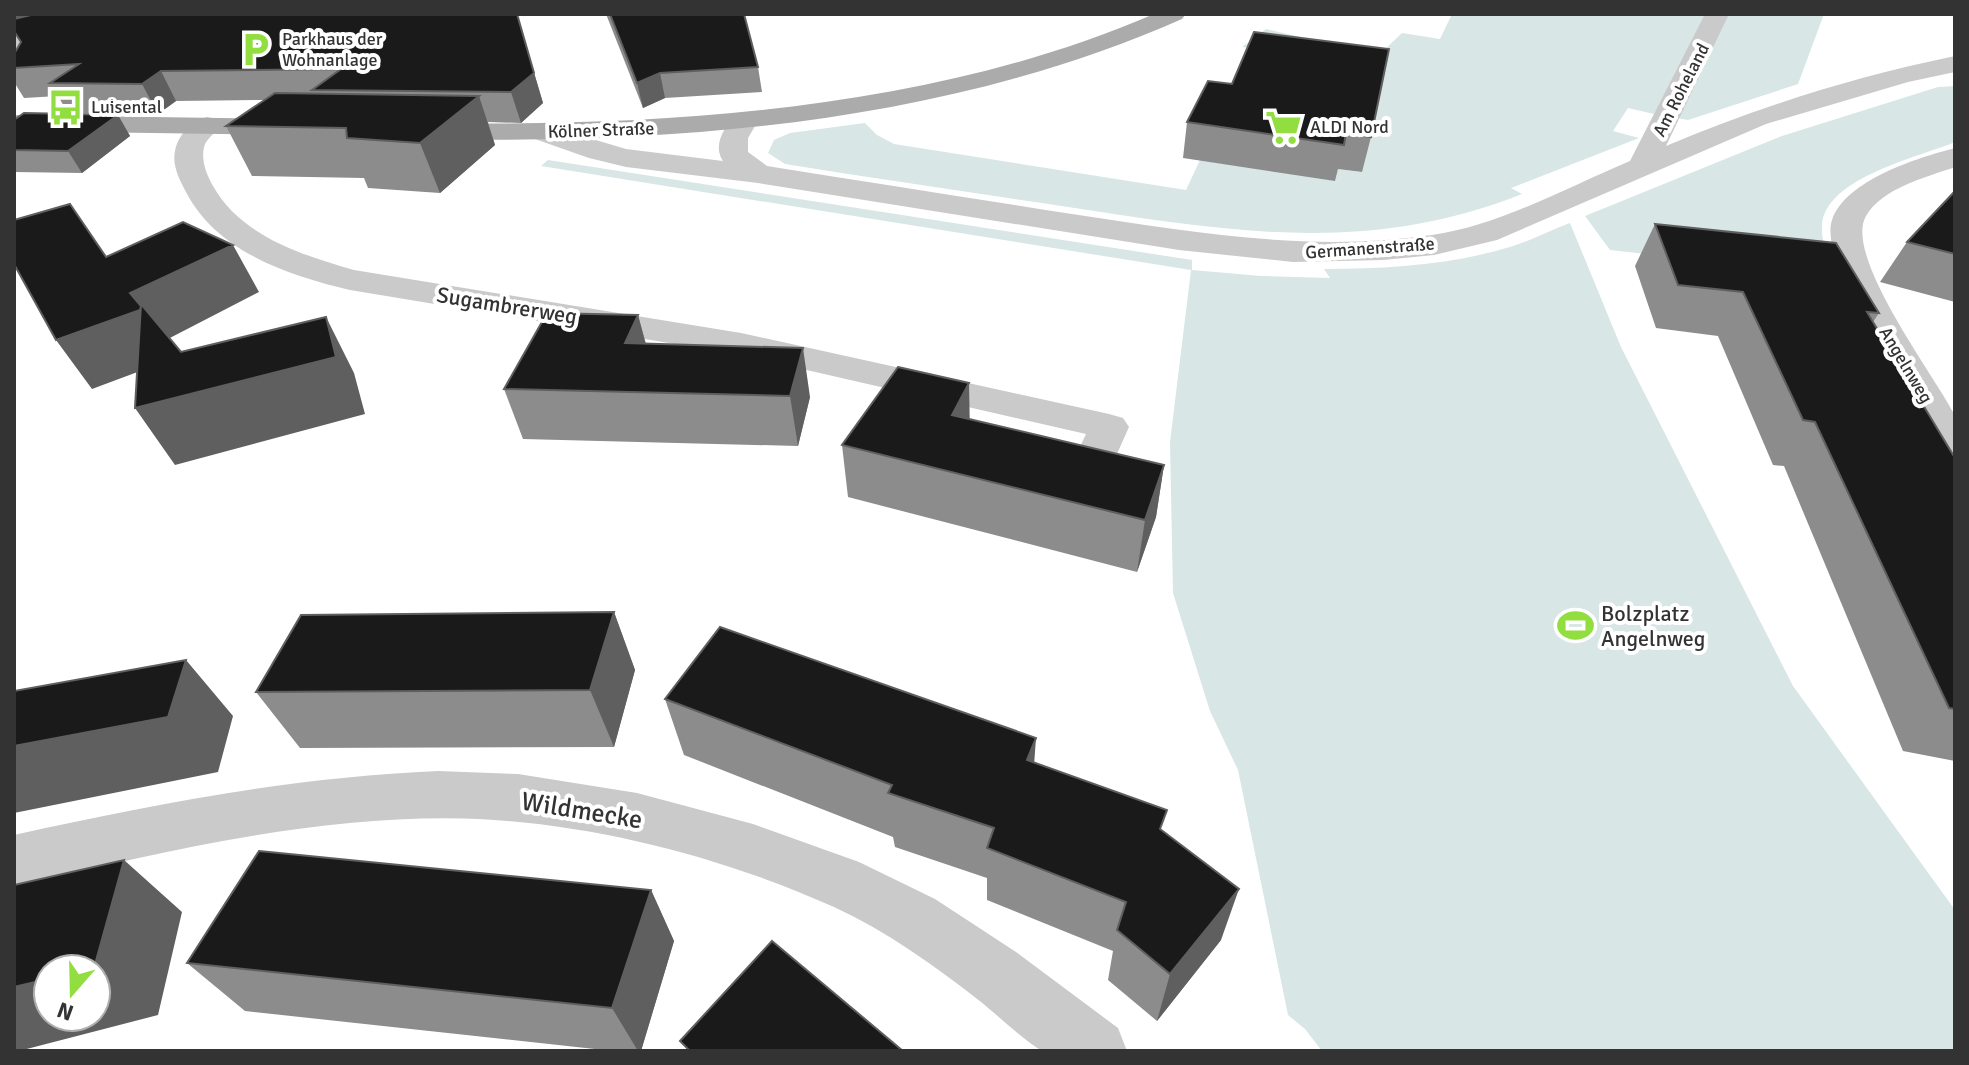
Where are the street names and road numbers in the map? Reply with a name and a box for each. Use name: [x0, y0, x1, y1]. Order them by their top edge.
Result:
street label: Am Roheland: [1648, 40, 1714, 140]
street label: Kölner Straße: [547, 117, 655, 143]
street label: Germanenstraße: [1305, 233, 1435, 263]
street label: Sugambrerweg: [435, 281, 579, 330]
street label: Angelnweg: [1875, 323, 1937, 407]
street label: Wildmecke: [519, 786, 645, 836]

